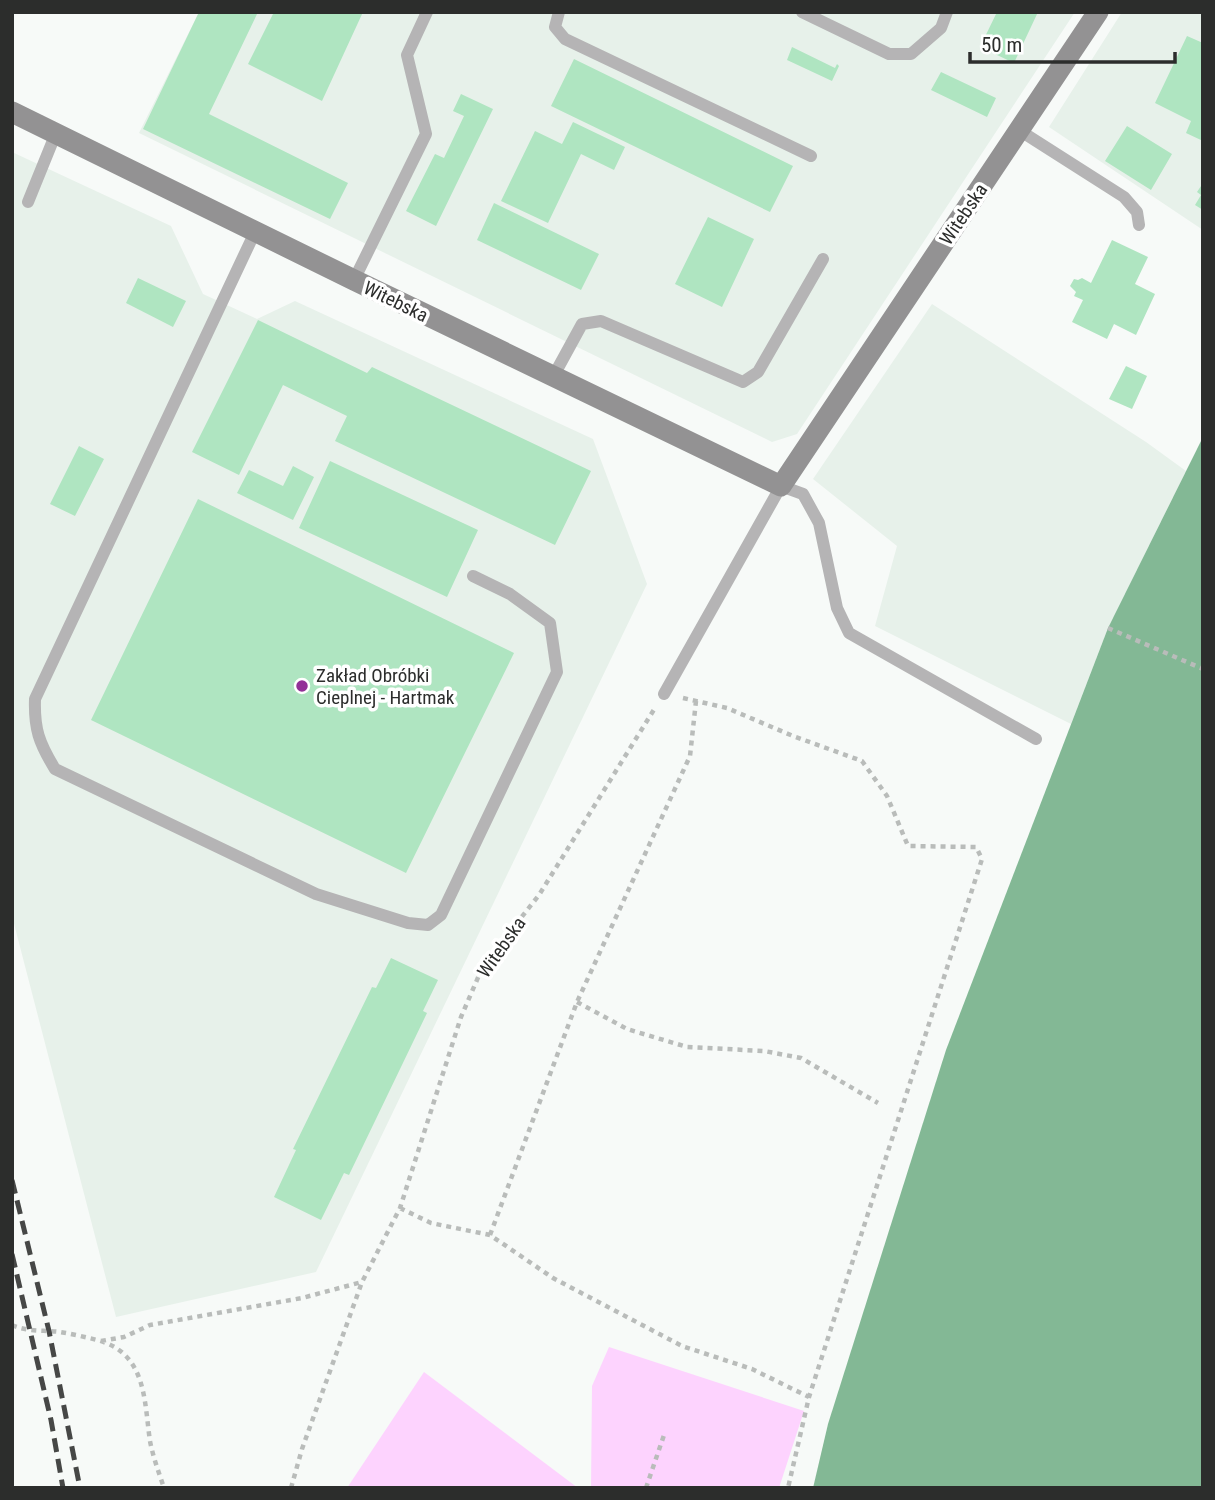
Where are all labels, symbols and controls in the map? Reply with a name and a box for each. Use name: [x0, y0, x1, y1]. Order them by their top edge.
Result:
scale bar: [970, 21, 1175, 65]
text: 50 m: [981, 33, 1022, 57]
street label: Witebska: [935, 179, 992, 249]
street label: Witebska: [360, 276, 432, 327]
place label: Zakład Obróbki Cieplnej - Hartmak: [316, 664, 455, 709]
marker: Zakład Obróbki Cieplnej - Hartmak: [294, 678, 310, 694]
street label: Witebska: [472, 912, 531, 982]

